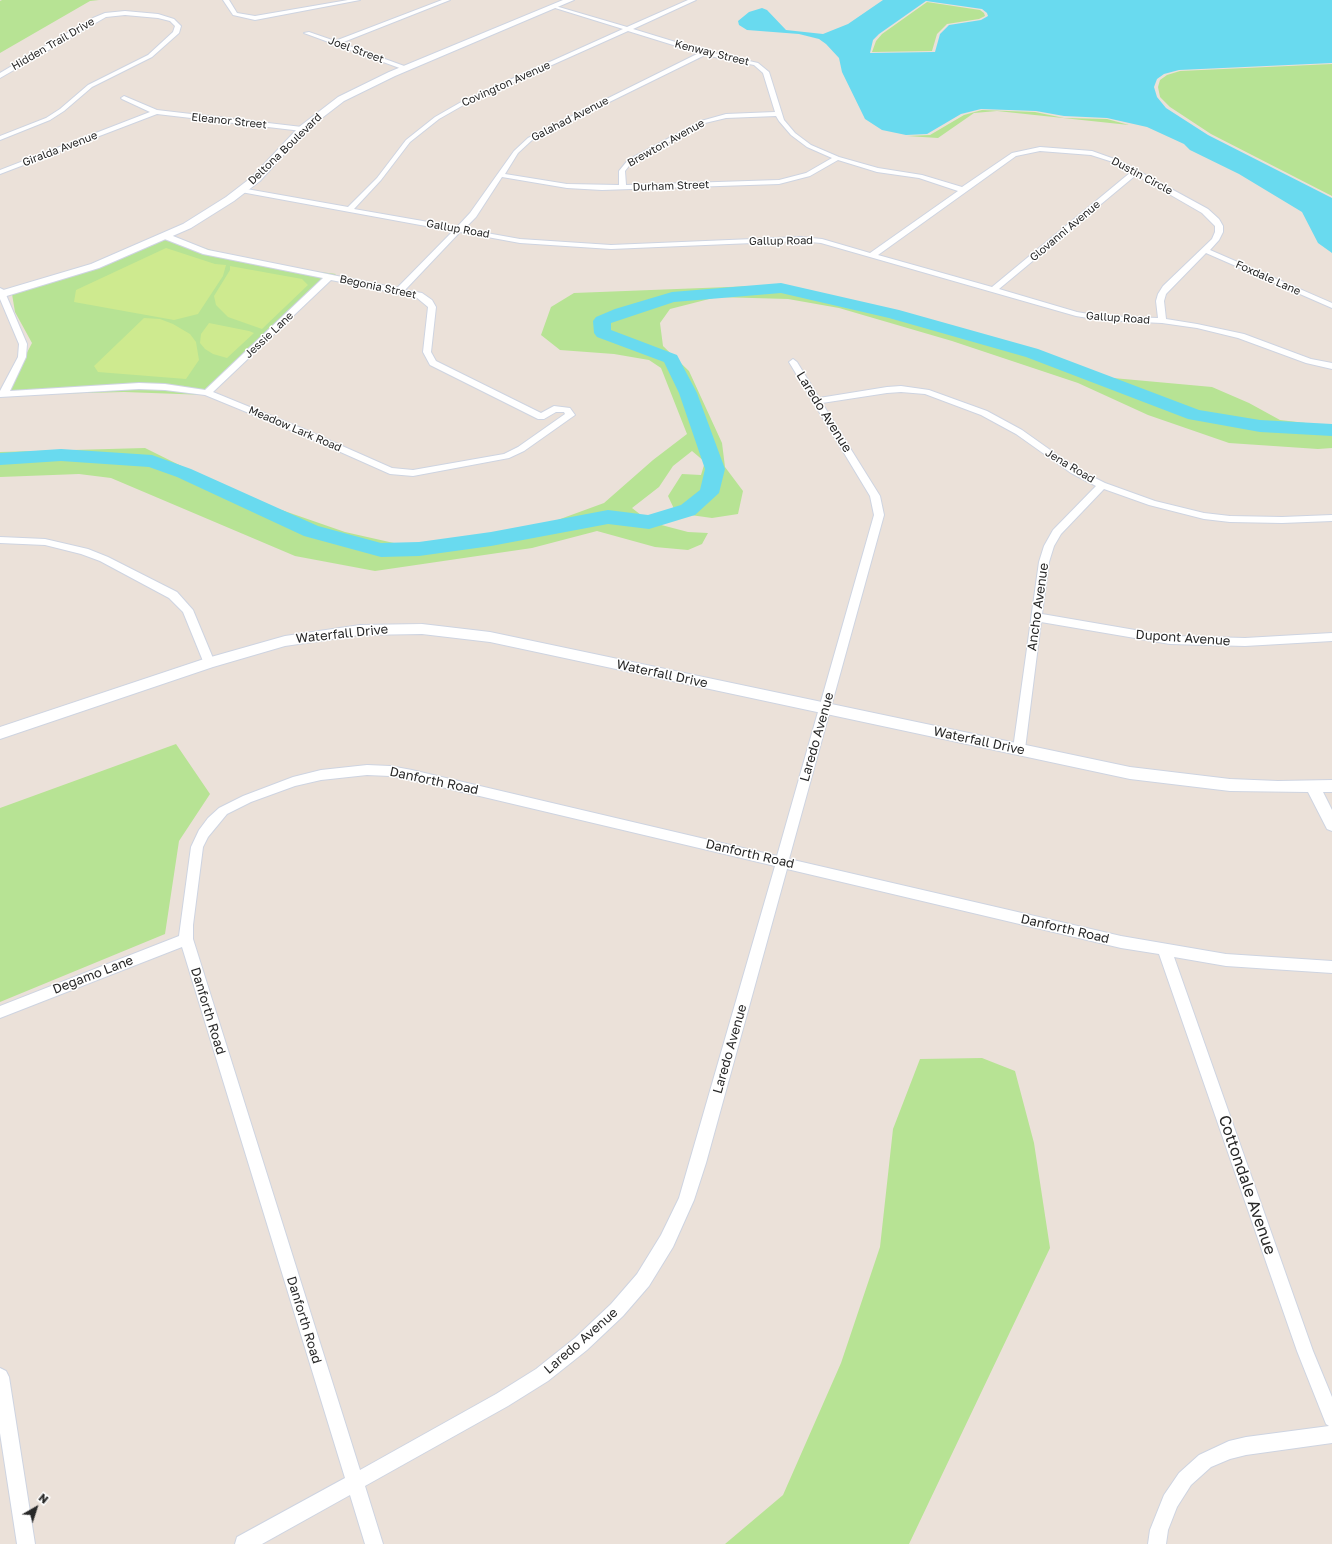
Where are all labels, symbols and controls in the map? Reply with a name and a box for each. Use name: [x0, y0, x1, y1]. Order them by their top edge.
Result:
street label: Hidden Trail Drive: [9, 15, 97, 73]
street label: Joel Street: [327, 34, 385, 66]
street label: Kenway Street: [673, 37, 751, 69]
street label: Covington Avenue: [460, 58, 552, 110]
street label: Galahad Avenue: [529, 94, 611, 144]
street label: Eleanor Street: [191, 110, 267, 132]
street label: Deltona Boulevard: [245, 110, 325, 188]
street label: Brewton Avenue: [625, 116, 707, 170]
street label: Giralda Avenue: [21, 129, 99, 169]
street label: Dustin Circle: [1109, 154, 1175, 198]
street label: Durham Street: [632, 178, 710, 194]
street label: Glovanni Avenue: [1027, 198, 1103, 264]
street label: Gallup Road: [425, 217, 491, 241]
street label: Gallup Road: [749, 234, 813, 248]
street label: Foxdale Lane: [1233, 258, 1303, 298]
street label: Begonia Street: [338, 272, 418, 302]
street label: Jessie Lane: [242, 309, 296, 361]
street label: Gallup Road: [1086, 309, 1150, 327]
street label: Laredo Avenue: [793, 369, 855, 455]
street label: Meadow Lark Road: [247, 403, 343, 455]
street label: Jena Road: [1043, 446, 1097, 486]
street label: Ancho Avenue: [1024, 562, 1052, 652]
street label: Waterfall Drive: [295, 621, 389, 647]
street label: Dupont Avenue: [1135, 627, 1231, 649]
street label: Waterfall Drive: [615, 657, 709, 691]
street label: Laredo Avenue: [797, 690, 837, 784]
street label: Waterfall Drive: [932, 724, 1026, 758]
street label: Danforth Road: [388, 764, 480, 798]
street label: Danforth Road: [704, 836, 796, 872]
street label: Danforth Road: [1019, 911, 1111, 947]
street label: Degamo Lane: [51, 952, 135, 998]
street label: Danforth Road: [187, 965, 229, 1057]
street label: Laredo Avenue: [710, 1002, 750, 1096]
street label: Cottondale Avenue: [1214, 1113, 1280, 1257]
street label: Danforth Road: [283, 1274, 325, 1366]
street label: Laredo Avenue: [541, 1305, 621, 1377]
north arrow: [16, 1488, 56, 1528]
text: N: [37, 1491, 51, 1506]

